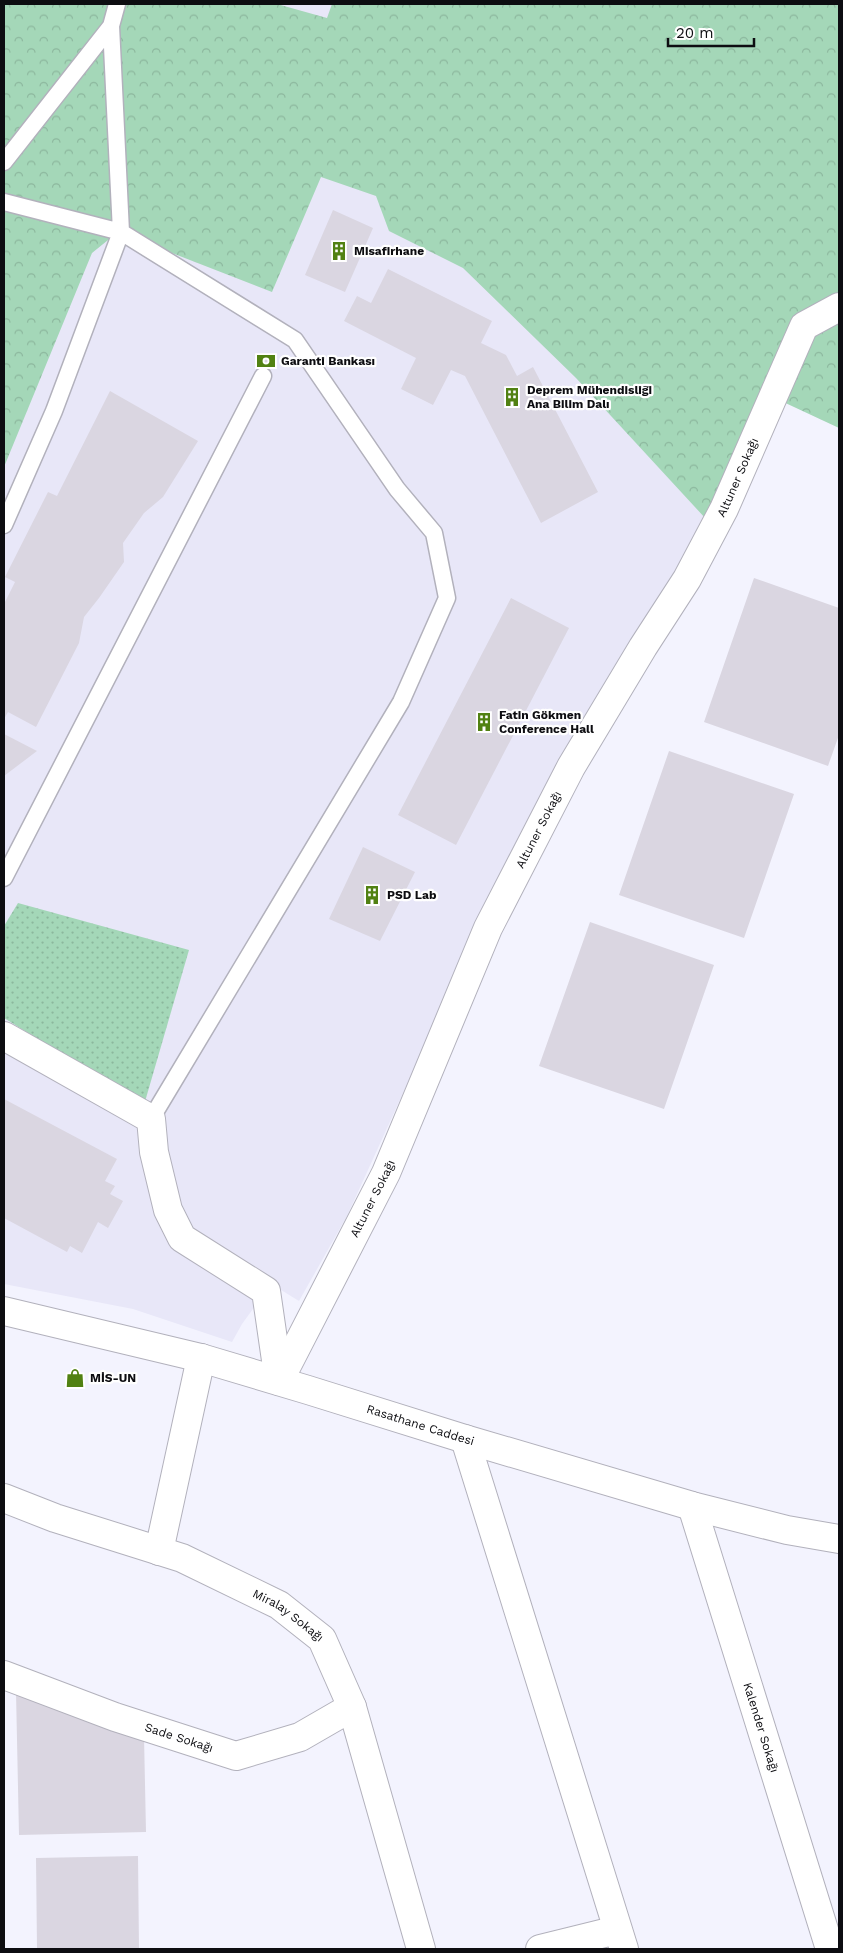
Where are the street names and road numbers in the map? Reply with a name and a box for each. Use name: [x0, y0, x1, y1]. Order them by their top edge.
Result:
street label: Altuner Sokağı: [714, 436, 761, 519]
street label: Altuner Sokağı: [513, 789, 564, 871]
street label: Altuner Sokağı: [347, 1158, 398, 1240]
street label: Rasathane Caddesi: [365, 1402, 476, 1448]
street label: Miralay Sokağı: [251, 1586, 326, 1645]
street label: Kalender Sokağı: [740, 1681, 782, 1774]
street label: Sade Sokağı: [143, 1720, 215, 1755]

